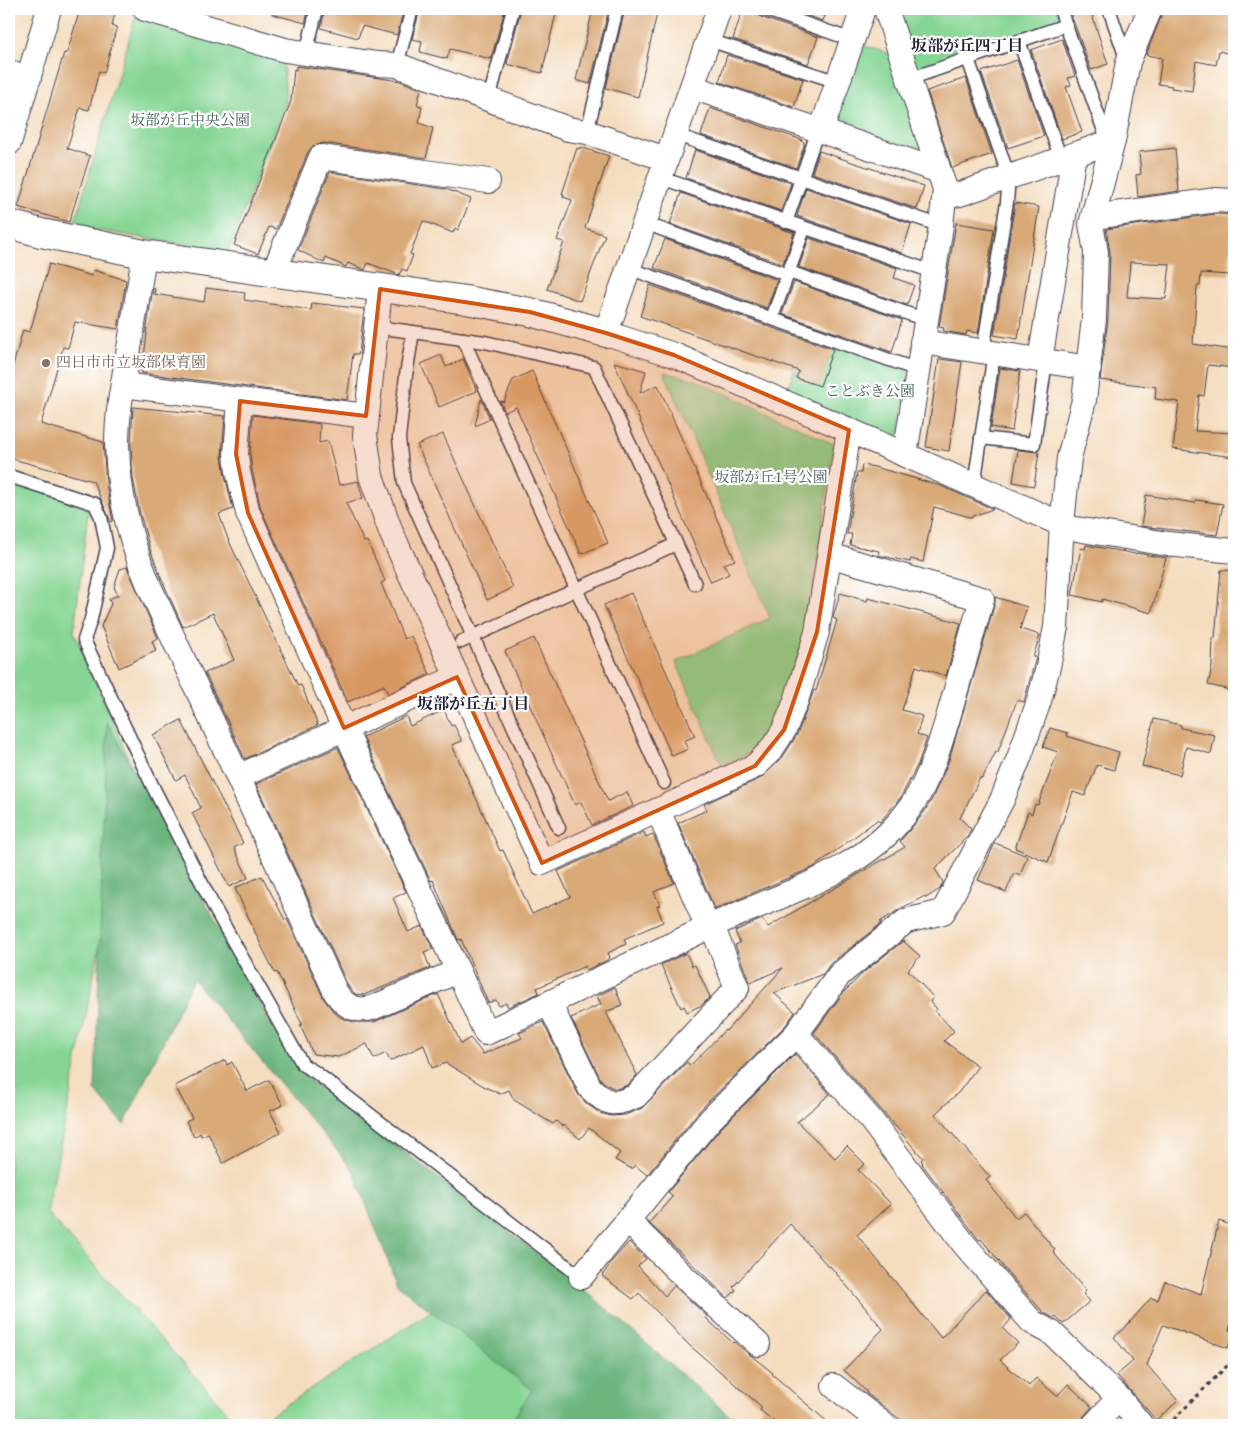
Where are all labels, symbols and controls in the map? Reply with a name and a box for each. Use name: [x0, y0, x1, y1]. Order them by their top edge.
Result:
district label: 坂部が丘四丁目: [911, 37, 1023, 55]
park label: 坂部が丘中央公園: [130, 112, 250, 129]
place label: 四日市市立坂部保育園: [56, 354, 206, 371]
marker: 四日市市立坂部保育園: [40, 357, 52, 369]
park label: ことぶき公園: [825, 383, 915, 400]
park label: 坂部が丘1号公園: [714, 469, 828, 486]
district label: 坂部が丘五丁目: [417, 695, 529, 713]

